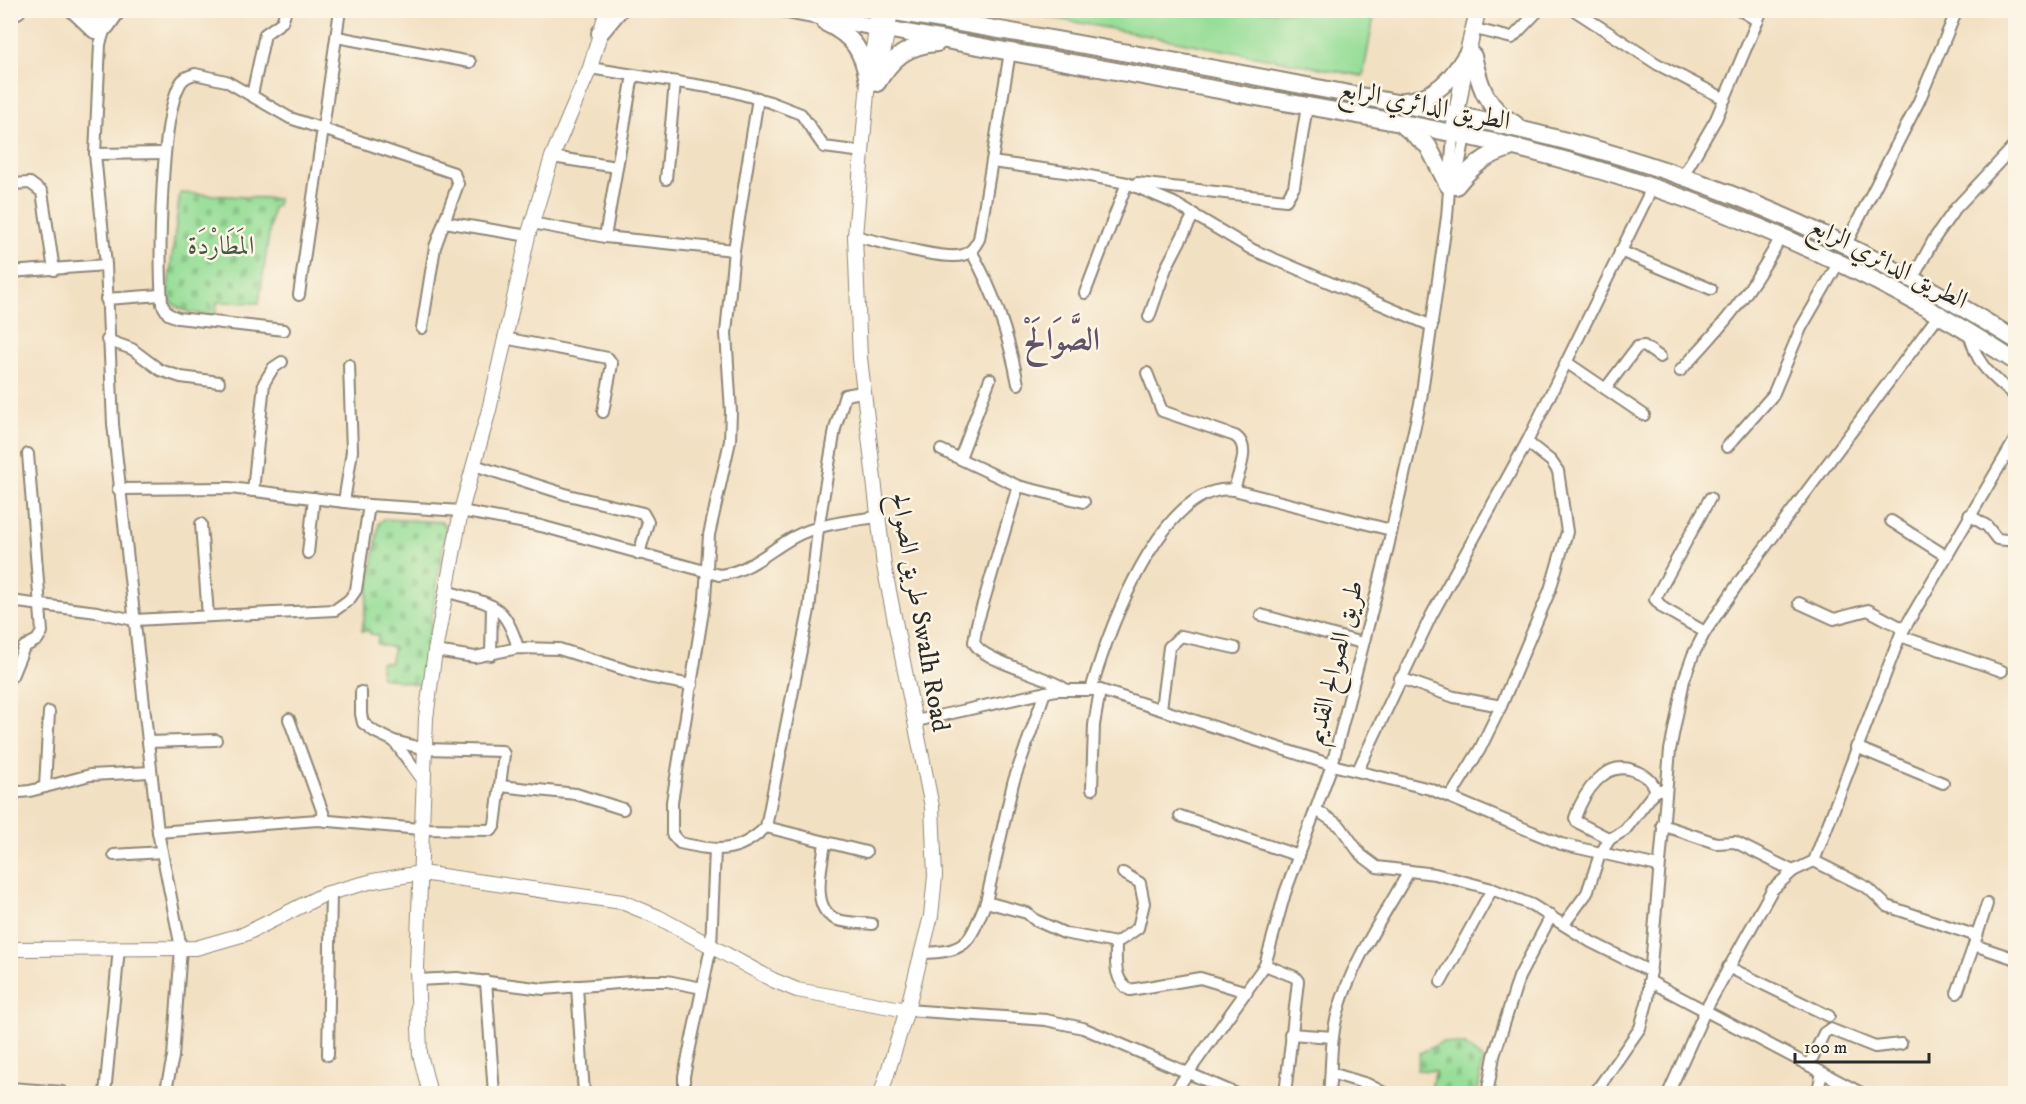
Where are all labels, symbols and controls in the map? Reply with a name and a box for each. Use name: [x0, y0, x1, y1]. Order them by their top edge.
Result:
street label: الطريق الدائري الرابع: [1335, 73, 1513, 144]
street label: الطريق الدائري الرابع: [1801, 209, 1973, 323]
park label: المَطَارْدَة: [188, 226, 254, 263]
district label: الصَّوَالَحْ: [1023, 313, 1100, 367]
street label: طريق الصوالح Swalh Road: [878, 490, 957, 735]
street label: طريق الصوالح القديم: [1299, 577, 1377, 749]
scale bar: [1795, 1026, 1928, 1064]
text: 100 m: [1804, 1037, 1847, 1059]

